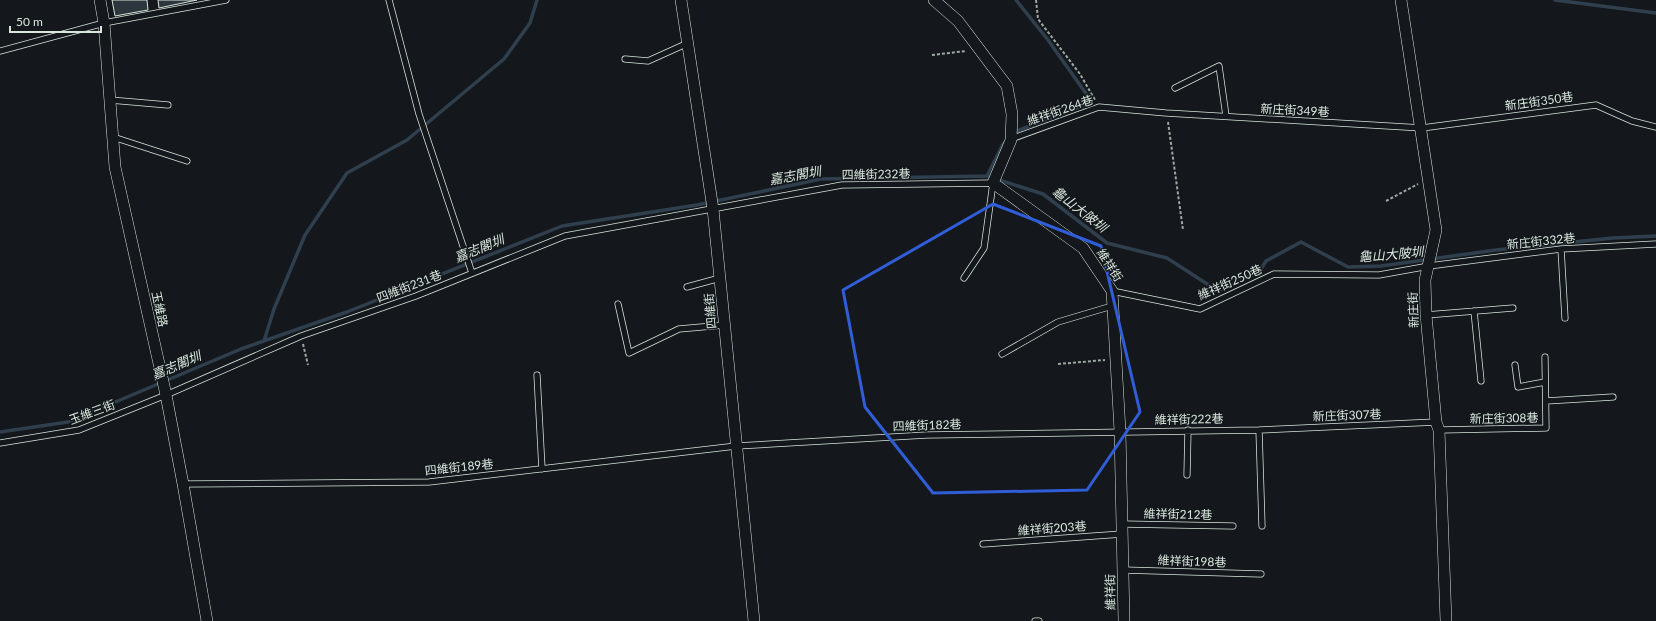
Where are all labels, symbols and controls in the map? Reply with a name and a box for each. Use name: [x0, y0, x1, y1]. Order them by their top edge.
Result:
scale bar: [10, 8, 101, 34]
text: 50 m: [16, 14, 43, 29]
street label: 新庄街350巷: [1504, 89, 1574, 113]
street label: 維祥街264巷: [1025, 92, 1095, 128]
street label: 新庄街349巷: [1260, 101, 1330, 119]
water label: 嘉志閣圳: [768, 162, 824, 187]
street label: 四維街232巷: [841, 166, 911, 182]
water label: 龜山大陂圳: [1049, 183, 1112, 237]
water label: 嘉志閣圳: [452, 230, 508, 265]
street label: 新庄街332巷: [1506, 230, 1576, 252]
water label: 龜山大陂圳: [1358, 243, 1426, 265]
street label: 維祥街: [1094, 246, 1126, 284]
street label: 維祥街250巷: [1195, 261, 1265, 303]
street label: 四維街231巷: [374, 267, 444, 305]
street label: 玉維路: [149, 290, 171, 328]
street label: 四維街: [701, 292, 719, 330]
street label: 新庄街: [1405, 292, 1421, 328]
water label: 嘉志閣圳: [149, 347, 205, 383]
street label: 玉維三街: [67, 397, 117, 427]
street label: 新庄街307巷: [1312, 406, 1382, 424]
street label: 新庄街308巷: [1469, 410, 1539, 426]
street label: 維祥街222巷: [1154, 411, 1224, 427]
street label: 四維街182巷: [892, 416, 962, 434]
street label: 四維街189巷: [424, 456, 494, 478]
street label: 維祥街212巷: [1143, 506, 1213, 522]
street label: 維祥街203巷: [1017, 518, 1087, 538]
street label: 維祥街198巷: [1157, 552, 1227, 570]
street label: 維祥街: [1102, 574, 1118, 610]

